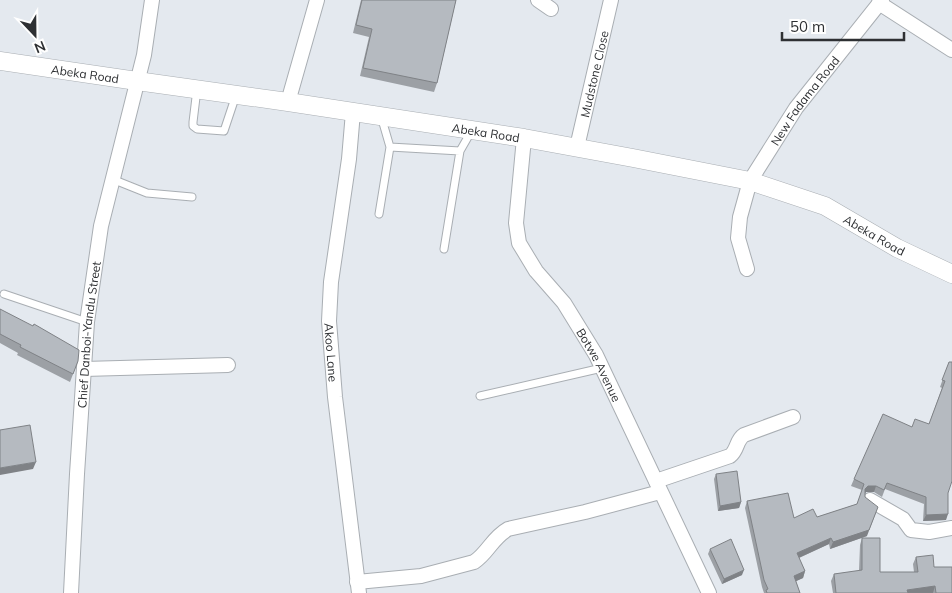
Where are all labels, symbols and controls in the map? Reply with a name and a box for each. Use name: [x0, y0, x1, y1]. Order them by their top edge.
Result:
north arrow: [10, 10, 60, 60]
scale bar: [782, 10, 904, 42]
text: 50 m: [790, 17, 825, 36]
street label: Mudstone Close: [577, 29, 611, 119]
text: N: [32, 37, 48, 57]
street label: New Fadama Road: [767, 53, 842, 148]
street label: Abeka Road: [50, 61, 120, 86]
street label: Abeka Road: [451, 120, 521, 145]
street label: Abeka Road: [841, 211, 908, 258]
street label: Chief Danboi-Yandu Street: [74, 260, 103, 409]
street label: Akoo Lane: [322, 322, 341, 382]
street label: Botwe Avenue: [574, 325, 624, 404]

